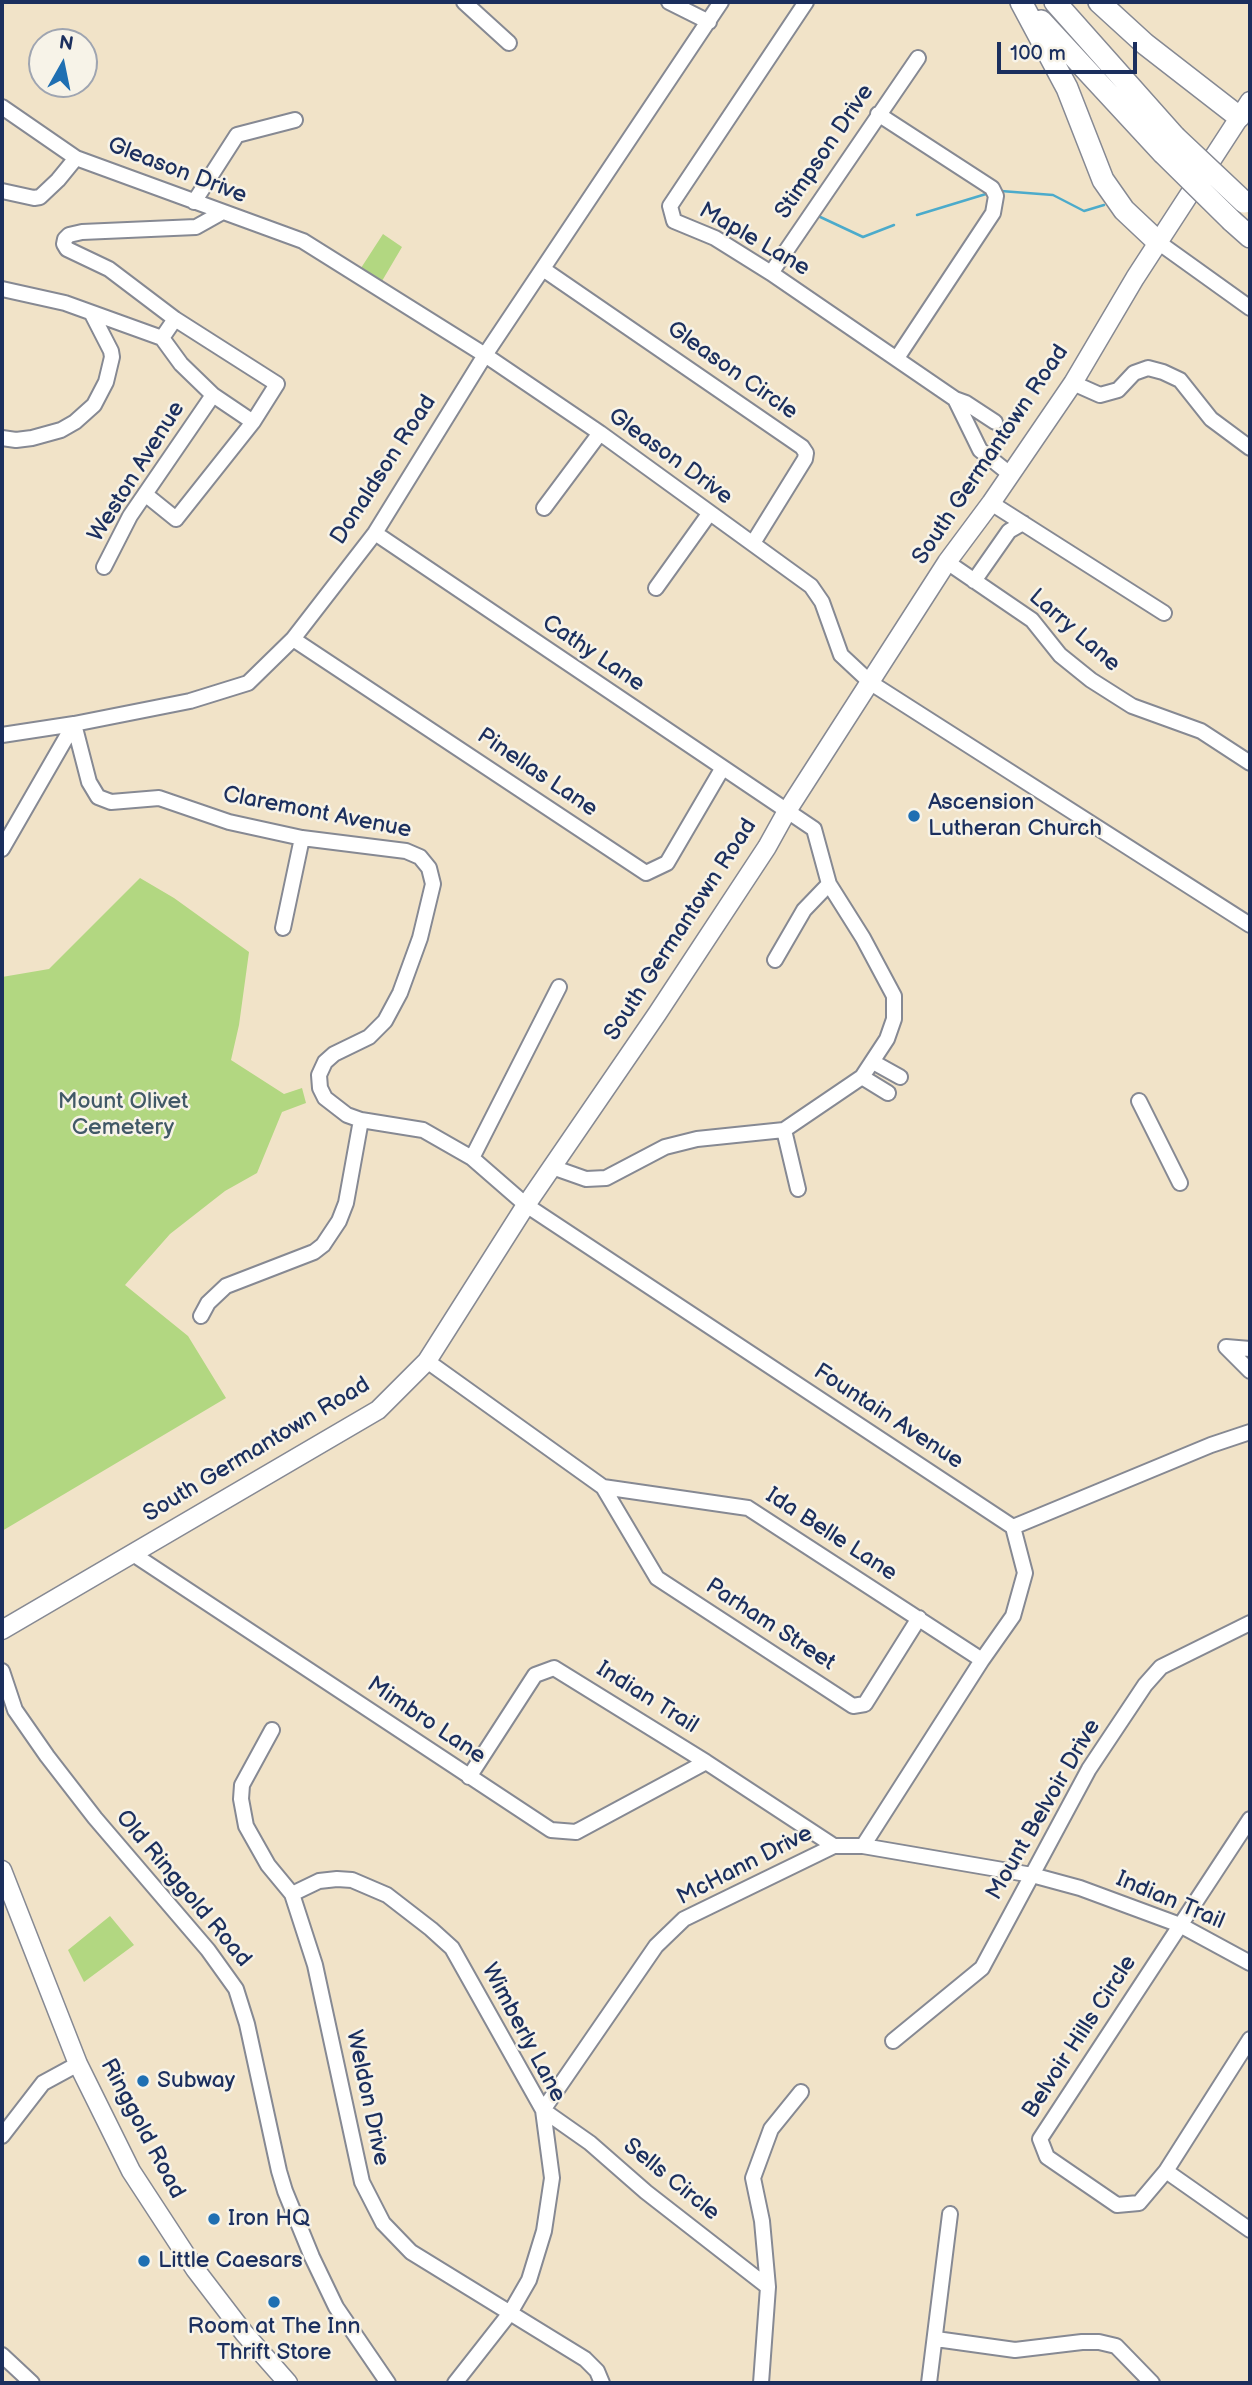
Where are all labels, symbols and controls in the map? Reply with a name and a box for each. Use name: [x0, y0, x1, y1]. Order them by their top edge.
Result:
north arrow: [28, 28, 98, 98]
scale bar: [1000, 28, 1140, 72]
text: N: [57, 31, 75, 56]
text: 100 m: [1010, 41, 1066, 66]
street label: Stimpson Drive: [770, 79, 880, 225]
street label: Gleason Drive: [104, 132, 250, 210]
street label: Maple Lane: [694, 197, 814, 283]
street label: Gleason Circle: [661, 316, 803, 426]
street label: South Germantown Road: [907, 340, 1075, 570]
street label: Donaldson Road: [325, 390, 443, 550]
street label: Weston Avenue: [83, 397, 191, 547]
street label: Gleason Drive: [603, 403, 737, 511]
street label: Larry Lane: [1023, 584, 1125, 678]
street label: Cathy Lane: [536, 610, 650, 698]
street label: Pinellas Lane: [472, 723, 602, 823]
street label: Claremont Avenue: [220, 781, 414, 845]
place label: Ascension Lutheran Church: [928, 789, 1102, 843]
marker: Ascension Lutheran Church: [906, 808, 922, 824]
street label: South Germantown Road: [599, 814, 763, 1046]
park label: Mount Olivet Cemetery: [58, 1088, 188, 1142]
street label: Fountain Avenue: [808, 1358, 968, 1476]
street label: South Germantown Road: [139, 1371, 375, 1529]
street label: Ida Belle Lane: [760, 1482, 902, 1588]
street label: Parham Street: [700, 1573, 840, 1677]
street label: Indian Trail: [591, 1656, 703, 1740]
street label: Mimbro Lane: [362, 1671, 490, 1771]
street label: Mount Belvoir Drive: [981, 1715, 1107, 1905]
street label: Old Ringgold Road: [109, 1805, 257, 1973]
street label: McHann Drive: [673, 1820, 817, 1912]
street label: Indian Trail: [1112, 1866, 1228, 1936]
street label: Belvoir Hills Circle: [1017, 1950, 1143, 2124]
street label: Wimberly Lane: [475, 1959, 571, 2107]
street label: Weldon Drive: [339, 2028, 395, 2168]
street label: Ringgold Road: [94, 2054, 190, 2204]
place label: Subway: [157, 2067, 235, 2095]
marker: Subway: [135, 2073, 151, 2089]
street label: Sells Circle: [617, 2133, 725, 2227]
place label: Iron HQ: [228, 2205, 310, 2233]
marker: Iron HQ: [206, 2211, 222, 2227]
place label: Little Caesars: [158, 2247, 303, 2275]
marker: Little Caesars: [136, 2253, 152, 2269]
marker: Room at The Inn Thrift Store: [266, 2294, 282, 2310]
place label: Room at The Inn Thrift Store: [188, 2313, 360, 2367]

